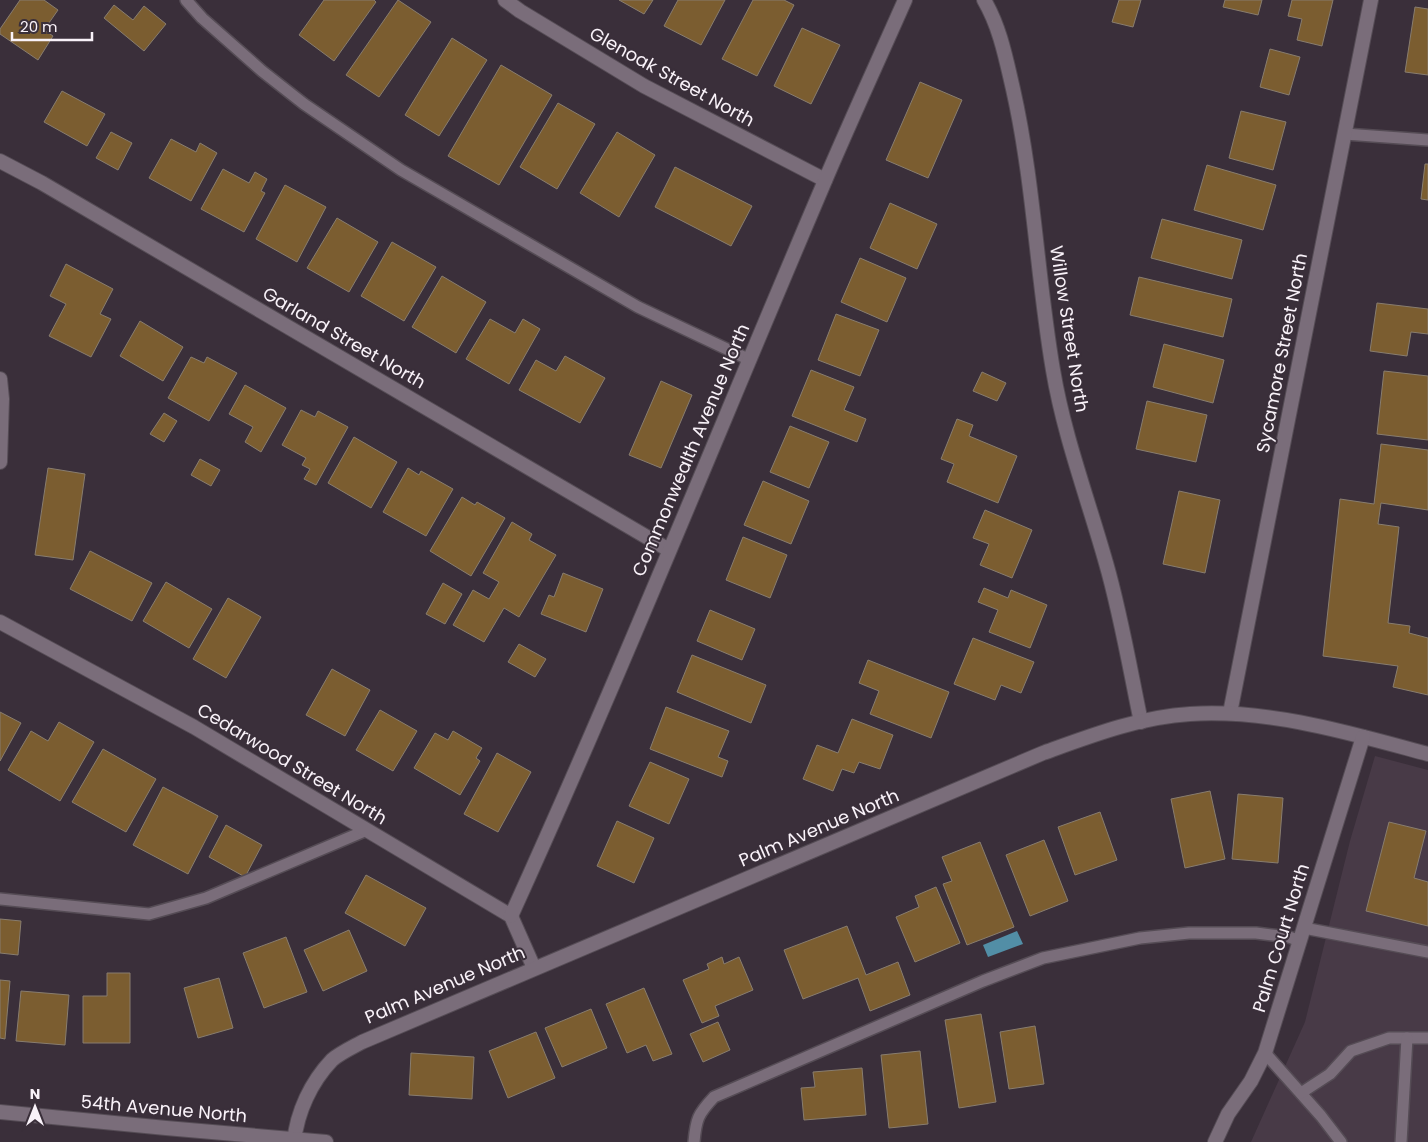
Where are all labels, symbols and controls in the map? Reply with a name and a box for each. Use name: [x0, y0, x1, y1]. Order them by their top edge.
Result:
scale bar: [12, 10, 92, 42]
text: 20 m: [20, 16, 58, 37]
street label: Glenoak Street North: [585, 21, 759, 132]
street label: Willow Street North: [1044, 244, 1095, 414]
street label: Sycamore Street North: [1250, 251, 1313, 455]
street label: Garland Street North: [258, 281, 430, 395]
street label: Commonwealth Avenue North: [626, 320, 755, 580]
street label: Cedarwood Street North: [193, 697, 392, 830]
street label: Palm Avenue North: [735, 782, 903, 873]
street label: Palm Court North: [1246, 860, 1315, 1015]
street label: Palm Avenue North: [361, 939, 529, 1030]
north arrow: [10, 1082, 60, 1132]
text: N: [30, 1084, 40, 1104]
street label: 54th Avenue North: [80, 1089, 248, 1128]

